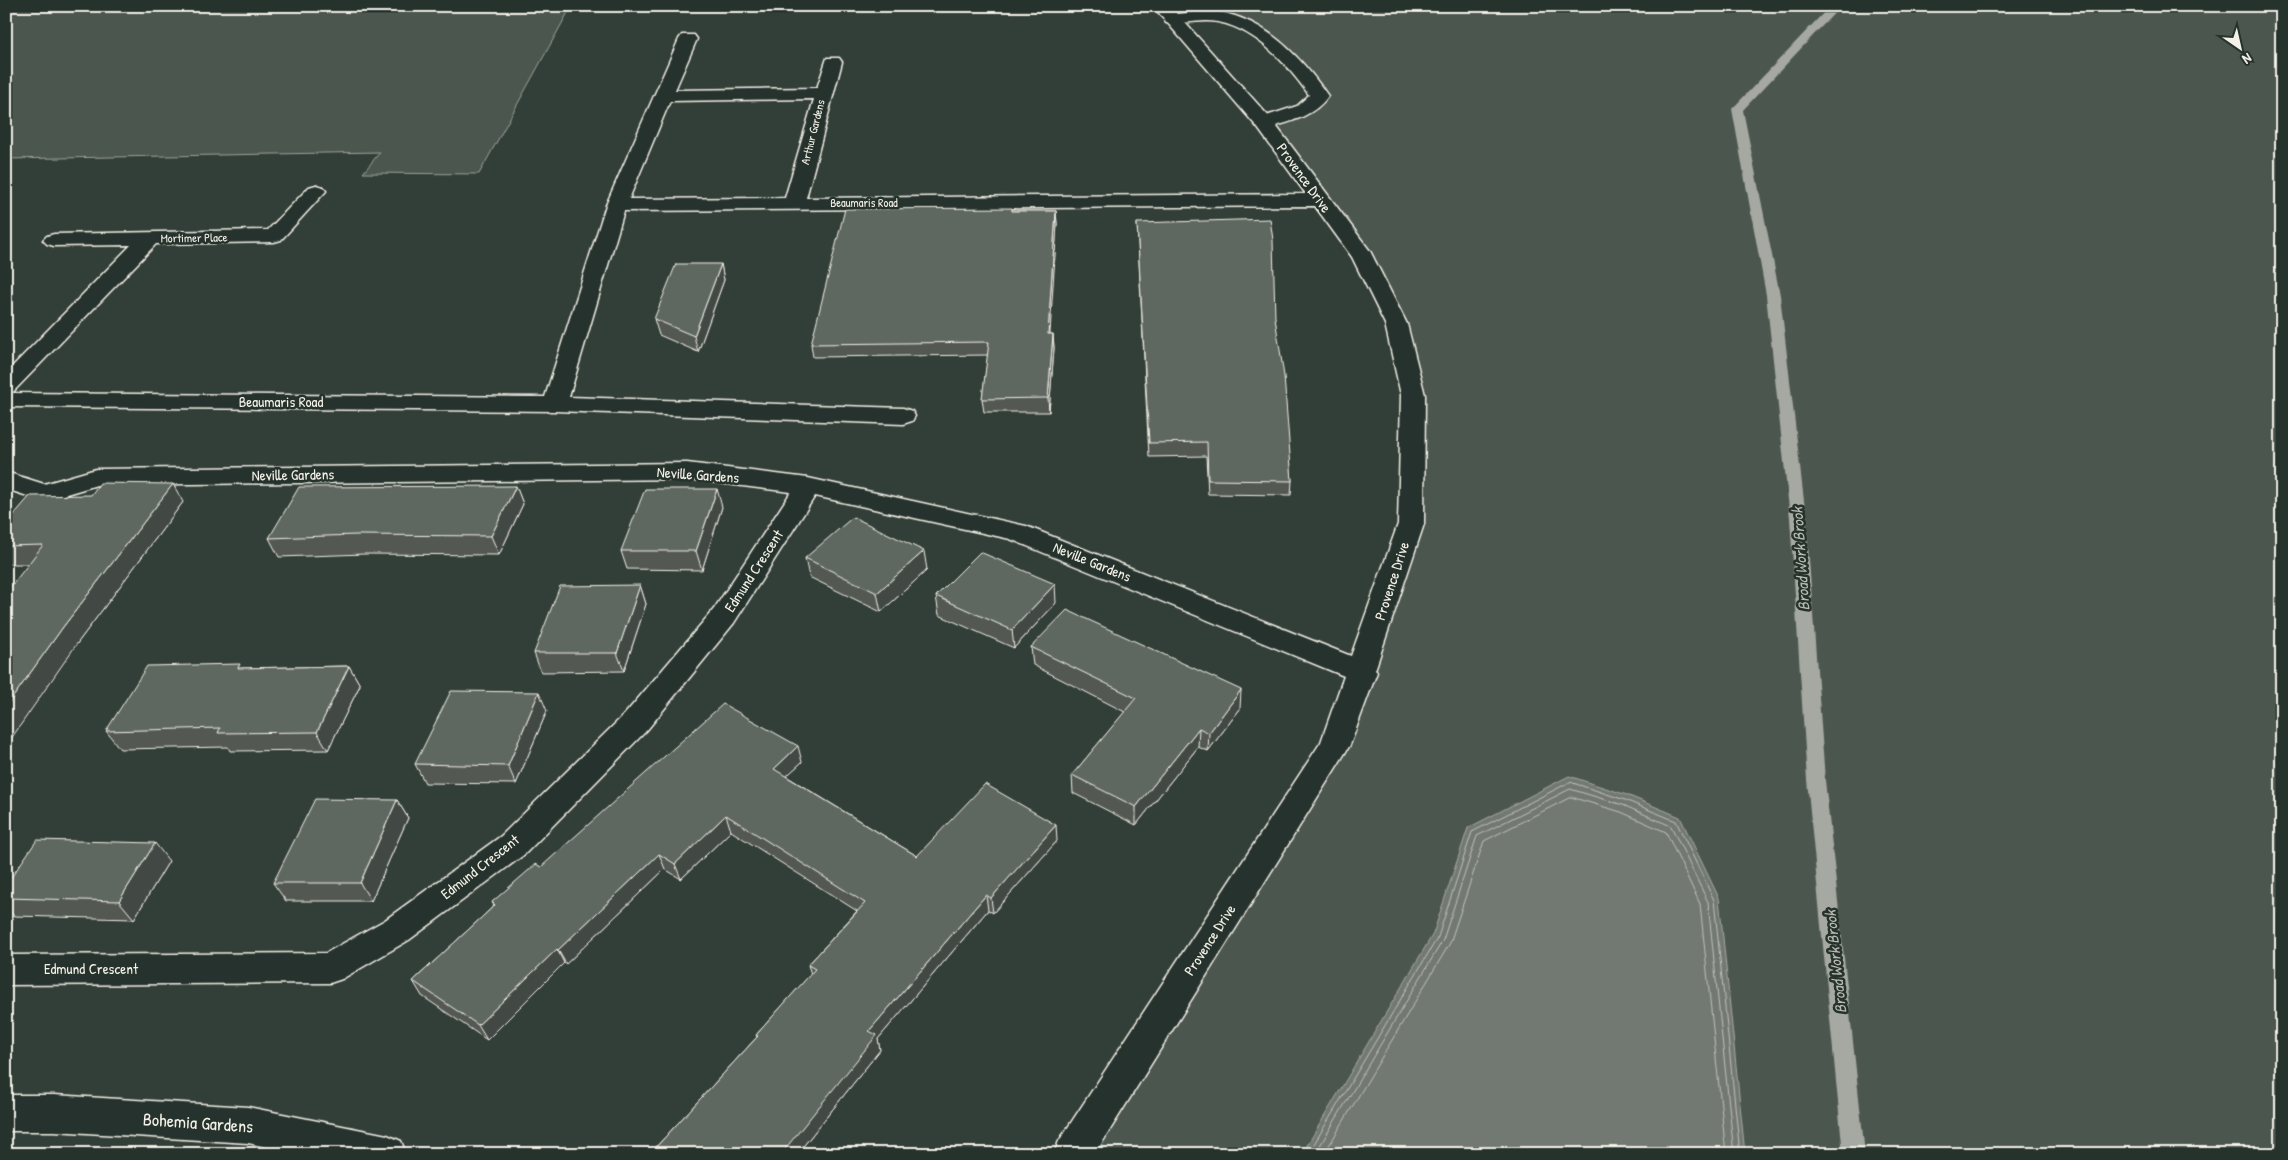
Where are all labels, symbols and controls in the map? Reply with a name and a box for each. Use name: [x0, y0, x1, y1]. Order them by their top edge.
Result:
north arrow: [2216, 22, 2266, 72]
text: N: [2239, 49, 2256, 69]
street label: Arthur Gardens: [796, 97, 829, 166]
street label: Provence Drive: [1272, 139, 1337, 217]
street label: Beaumaris Road: [830, 194, 898, 211]
street label: Mortimer Place: [160, 228, 228, 247]
street label: Beaumaris Road: [239, 391, 323, 412]
street label: Neville Gardens: [656, 461, 740, 488]
street label: Neville Gardens: [252, 463, 335, 486]
water label: Broad Work Brook: [1785, 505, 1815, 611]
street label: Edmund Crescent: [719, 525, 789, 616]
street label: Neville Gardens: [1050, 536, 1135, 587]
street label: Provence Drive: [1369, 539, 1414, 623]
street label: Edmund Crescent: [436, 829, 524, 904]
street label: Provence Drive: [1179, 900, 1241, 980]
water label: Broad Work Brook: [1819, 908, 1851, 1015]
street label: Edmund Crescent: [44, 958, 139, 979]
street label: Bohemia Gardens: [142, 1106, 254, 1139]

